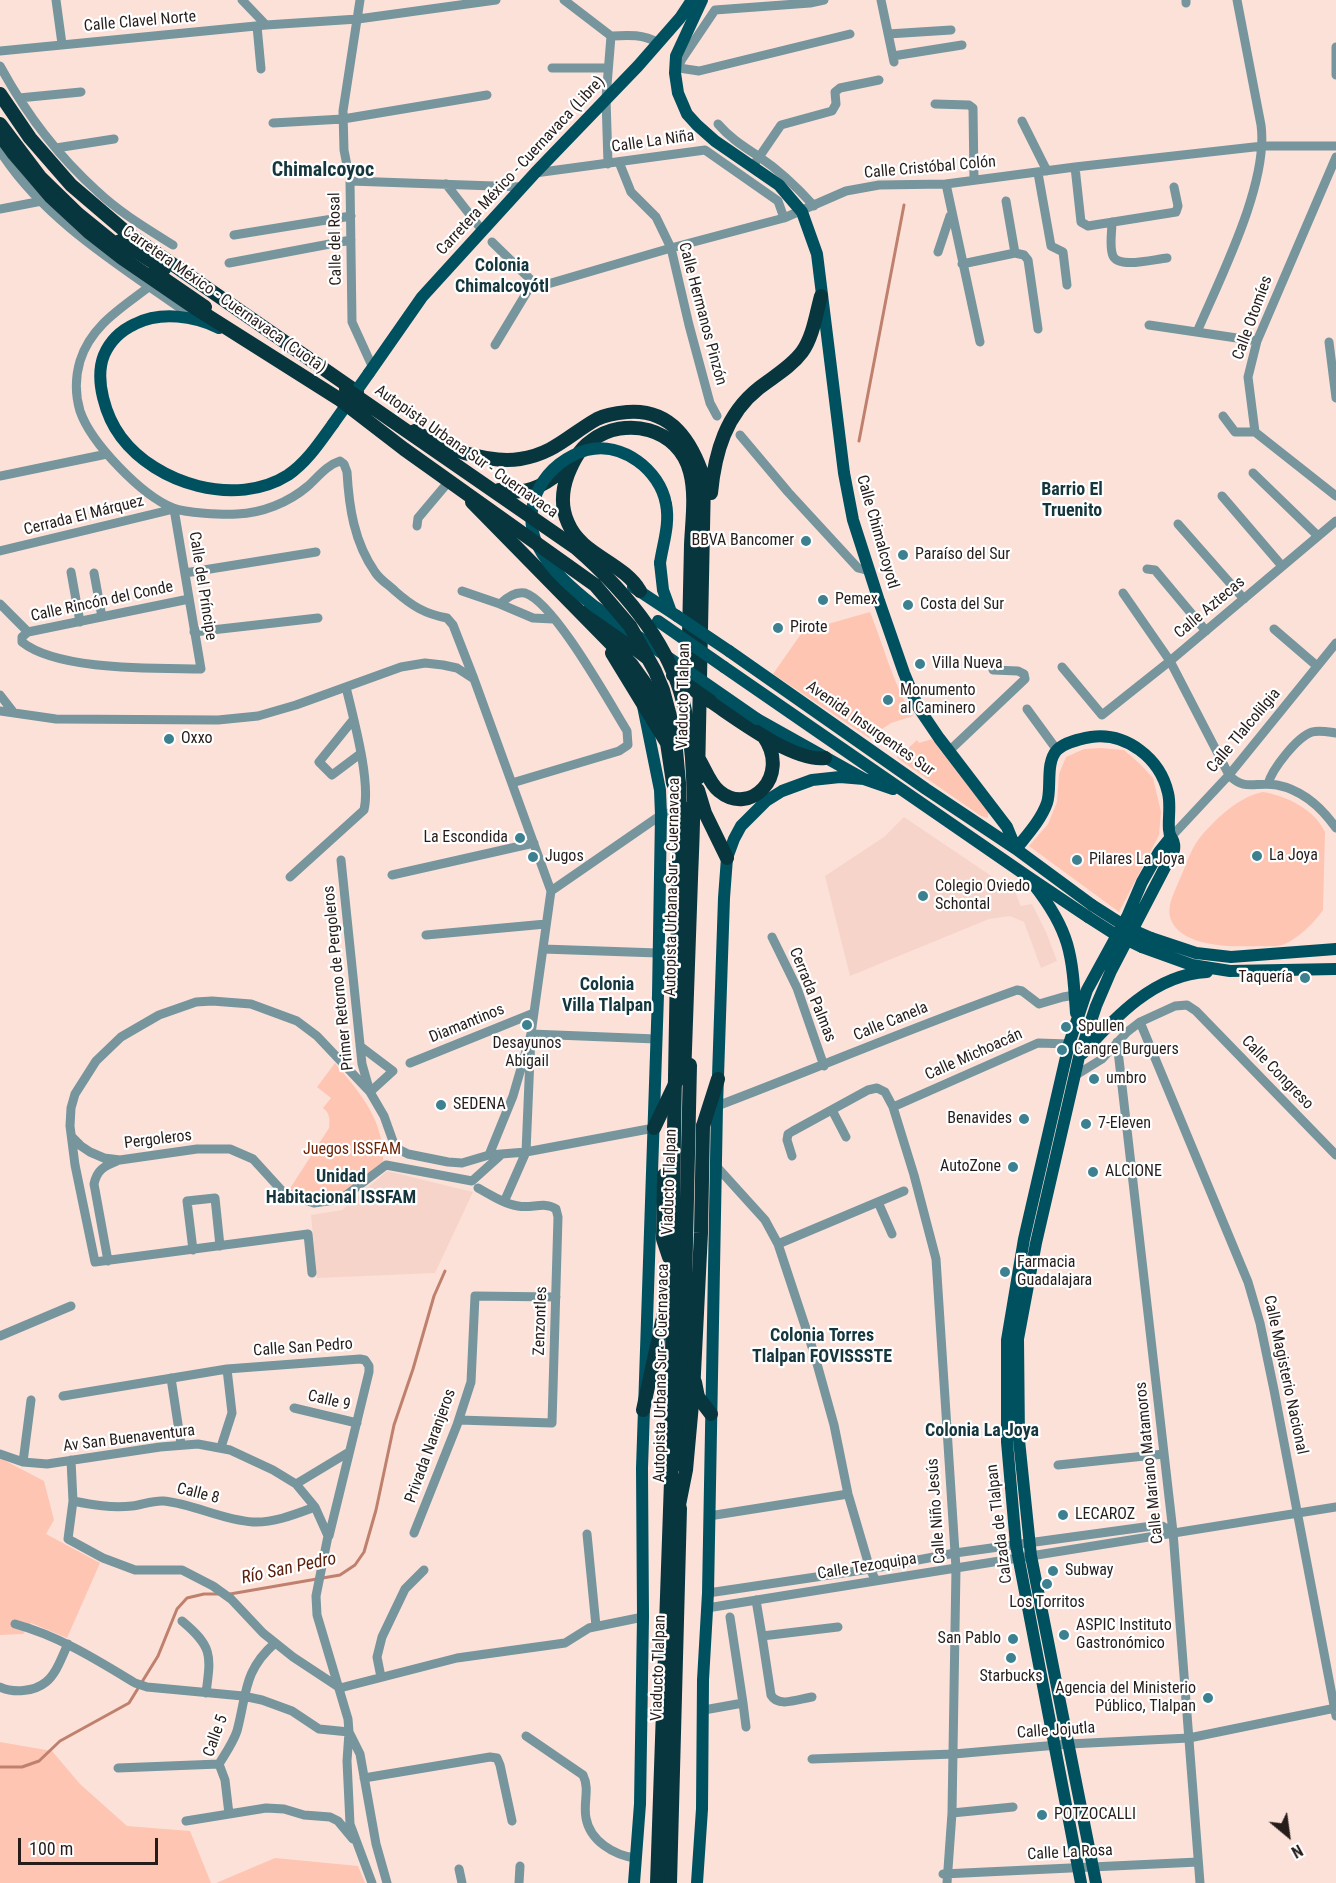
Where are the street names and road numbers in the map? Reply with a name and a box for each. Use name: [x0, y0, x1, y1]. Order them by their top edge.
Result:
street label: Calle Clavel Norte: [83, 8, 197, 36]
street label: Carretera México - Cuernavaca (Libre): [433, 72, 609, 260]
street label: Calle La Niña: [610, 127, 696, 157]
street label: Calle Cristóbal Colón: [863, 153, 997, 183]
street label: Calle del Rosal: [326, 192, 346, 286]
street label: Carretera México - Cuernavaca (Cuota): [119, 222, 329, 378]
street label: Calle Hermanos Pinzón: [674, 241, 730, 387]
street label: Calle Otomíes: [1229, 273, 1277, 363]
street label: Autopista Urbana Sur - Cuernavaca: [371, 381, 561, 523]
street label: Calle Chimalcoyotl: [852, 473, 902, 591]
street label: Cerrada El Márquez: [22, 492, 146, 540]
street label: Calle del Príncipe: [184, 530, 220, 642]
street label: Calle Aztecas: [1171, 573, 1249, 643]
street label: Calle Rincón del Conde: [29, 578, 175, 626]
street label: Viaducto Tlalpan: [673, 643, 695, 749]
street label: Avenida Insurgentes Sur: [802, 677, 938, 781]
street label: Calle Tlalcolilgia: [1203, 685, 1285, 777]
street label: Autopista Urbana Sur - Cuernavaca: [661, 777, 685, 997]
street label: Primer Retorno de Pergoleros: [320, 885, 358, 1071]
street label: Cerrada Palmas: [784, 945, 840, 1045]
street label: Calle Canela: [851, 998, 931, 1046]
street label: Diamantinos: [427, 1000, 507, 1048]
street label: Calle Michoacán: [922, 1025, 1026, 1085]
street label: Calle Congreso: [1237, 1032, 1317, 1114]
street label: Pergoleros: [123, 1126, 193, 1154]
street label: Viaducto Tlalpan: [659, 1129, 681, 1235]
street label: Autopista Urbana Sur - Cuernavaca: [650, 1263, 674, 1483]
street label: Zenzontles: [530, 1286, 552, 1356]
street label: Calle Magisterio Nacional: [1259, 1294, 1311, 1456]
street label: Calle San Pedro: [253, 1335, 353, 1361]
street label: Calle Mariano Matamoros: [1132, 1381, 1168, 1545]
street label: Privada Naranjeros: [401, 1386, 461, 1506]
street label: Calle 9: [306, 1387, 352, 1415]
street label: Av San Buenaventura: [62, 1421, 196, 1457]
street label: Calle Niño Jesús: [924, 1458, 950, 1564]
street label: Calzada de Tlalpan: [983, 1463, 1017, 1585]
street label: Calle 8: [175, 1479, 221, 1509]
street label: Calle Tezoquipa: [816, 1550, 918, 1584]
street label: Viaducto Tlalpan: [648, 1615, 670, 1721]
street label: Calle 5: [200, 1712, 232, 1760]
street label: Calle Jojutla: [1016, 1719, 1096, 1743]
street label: Calle La Rosa: [1027, 1841, 1113, 1865]

